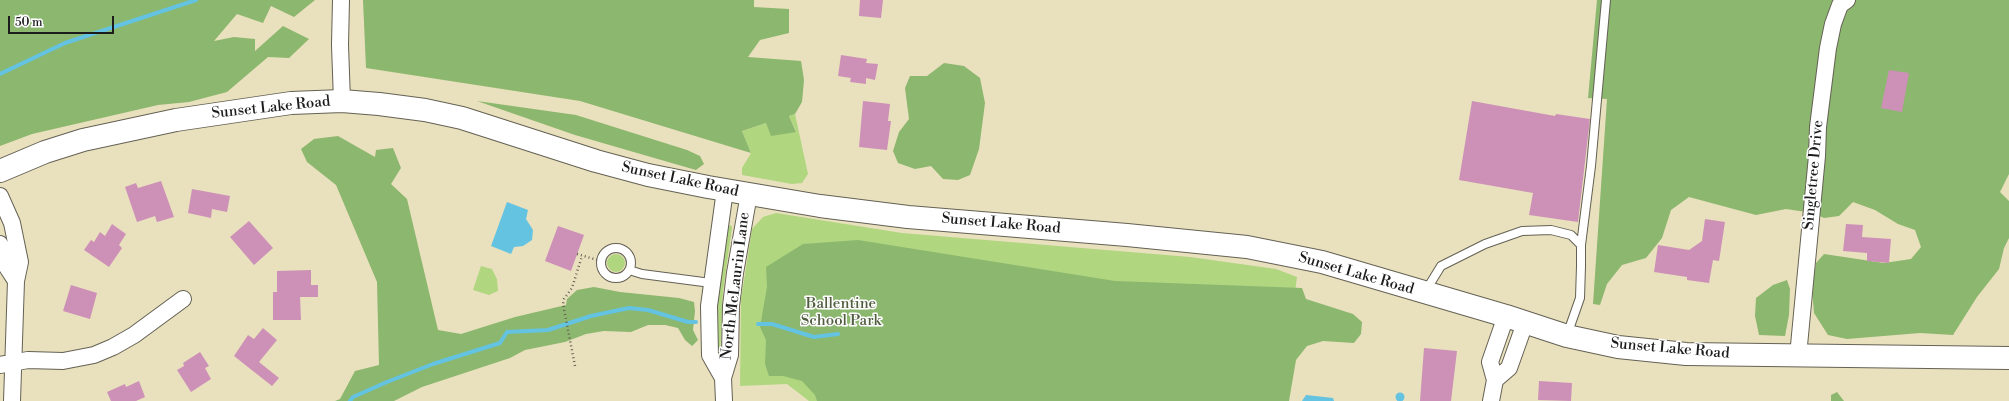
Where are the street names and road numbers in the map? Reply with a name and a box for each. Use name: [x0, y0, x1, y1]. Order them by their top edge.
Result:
street label: Sunset Lake Road: [211, 93, 331, 123]
street label: Singletree Drive: [1800, 119, 1828, 231]
street label: Sunset Lake Road: [620, 159, 740, 201]
street label: Sunset Lake Road: [941, 210, 1061, 238]
street label: North McLaurin Lane: [718, 211, 754, 361]
street label: Sunset Lake Road: [1296, 249, 1416, 299]
street label: Sunset Lake Road: [1610, 335, 1730, 363]

